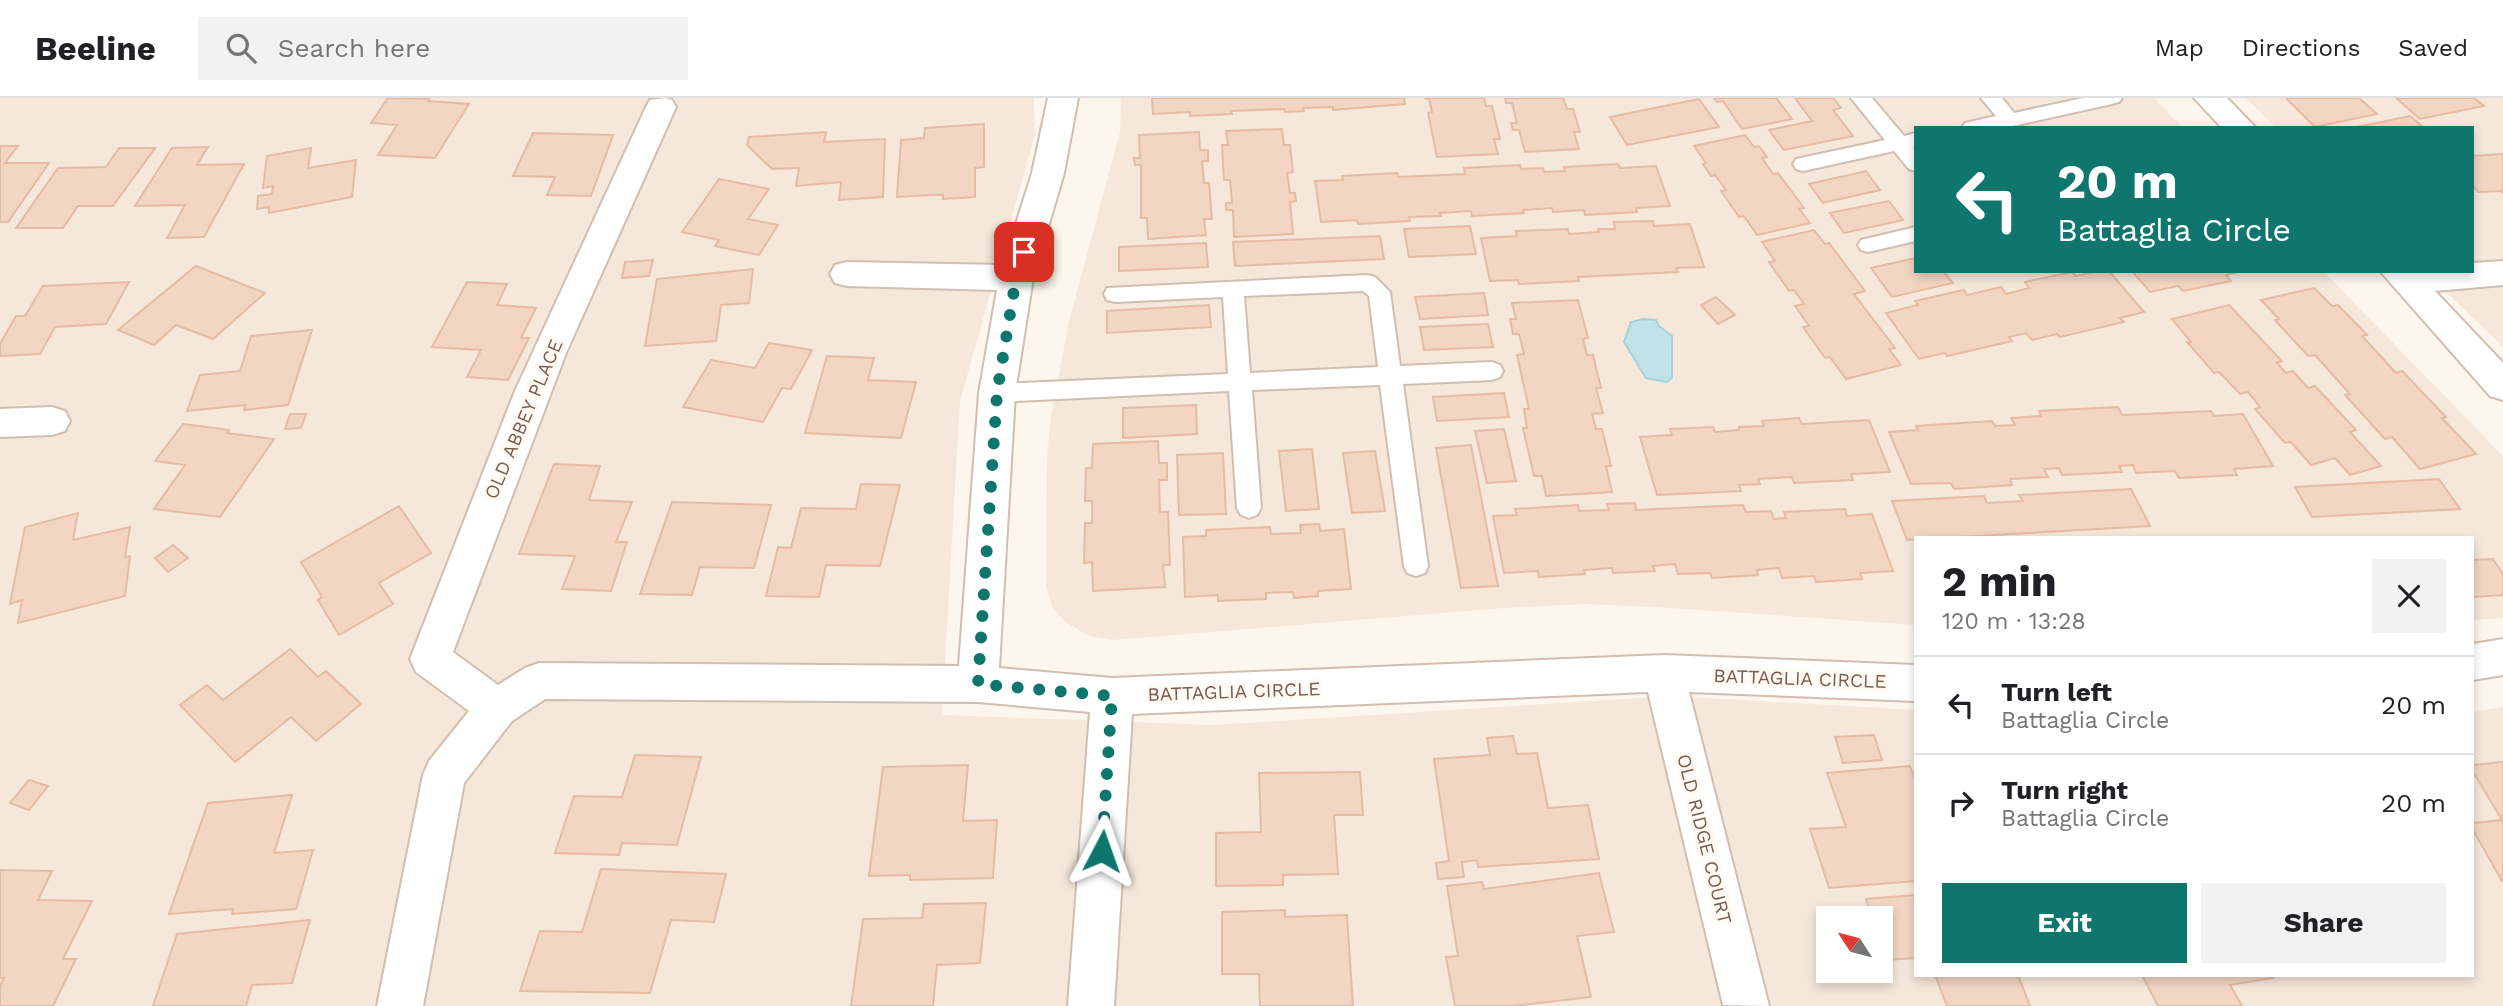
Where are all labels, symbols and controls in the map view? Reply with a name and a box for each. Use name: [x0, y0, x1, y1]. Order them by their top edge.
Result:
search box: [198, 17, 688, 80]
text: Beeline: [35, 29, 156, 68]
icon: search: [222, 29, 260, 67]
text: Search here: [278, 33, 430, 63]
text: Map: [2155, 34, 2204, 62]
text: Directions: [2242, 34, 2360, 62]
text: Saved: [2398, 34, 2468, 62]
text: 20 m: [2057, 152, 2178, 210]
icon: left: [1942, 154, 2033, 245]
text: Battaglia Circle: [2057, 211, 2291, 249]
pin: [994, 222, 1054, 282]
icon: arrive: [1005, 233, 1043, 271]
street label: OLD ABBEY PLACE: [479, 336, 568, 503]
text: 2 min: [1942, 557, 2057, 606]
button: close: [2372, 559, 2446, 633]
text: 120 m · 13:28: [1942, 608, 2086, 635]
street label: BATTAGLIA CIRCLE: [1713, 664, 1887, 693]
street label: BATTAGLIA CIRCLE: [1147, 677, 1321, 706]
text: Turn left: [2001, 677, 2112, 707]
icon: left: [1942, 686, 1980, 724]
text: 20 m: [2381, 690, 2446, 720]
text: Battaglia Circle: [2001, 707, 2169, 734]
street label: OLD RIDGE COURT: [1672, 752, 1737, 927]
text: Turn right: [2001, 775, 2128, 805]
icon: right: [1942, 784, 1980, 822]
text: 20 m: [2381, 788, 2446, 818]
text: Battaglia Circle: [2001, 805, 2169, 832]
position arrow: [1065, 814, 1139, 888]
button: Exit: [1942, 883, 2187, 963]
button: Share: [2201, 883, 2446, 963]
north arrow: [1816, 906, 1894, 984]
map controls: [1816, 906, 1893, 983]

